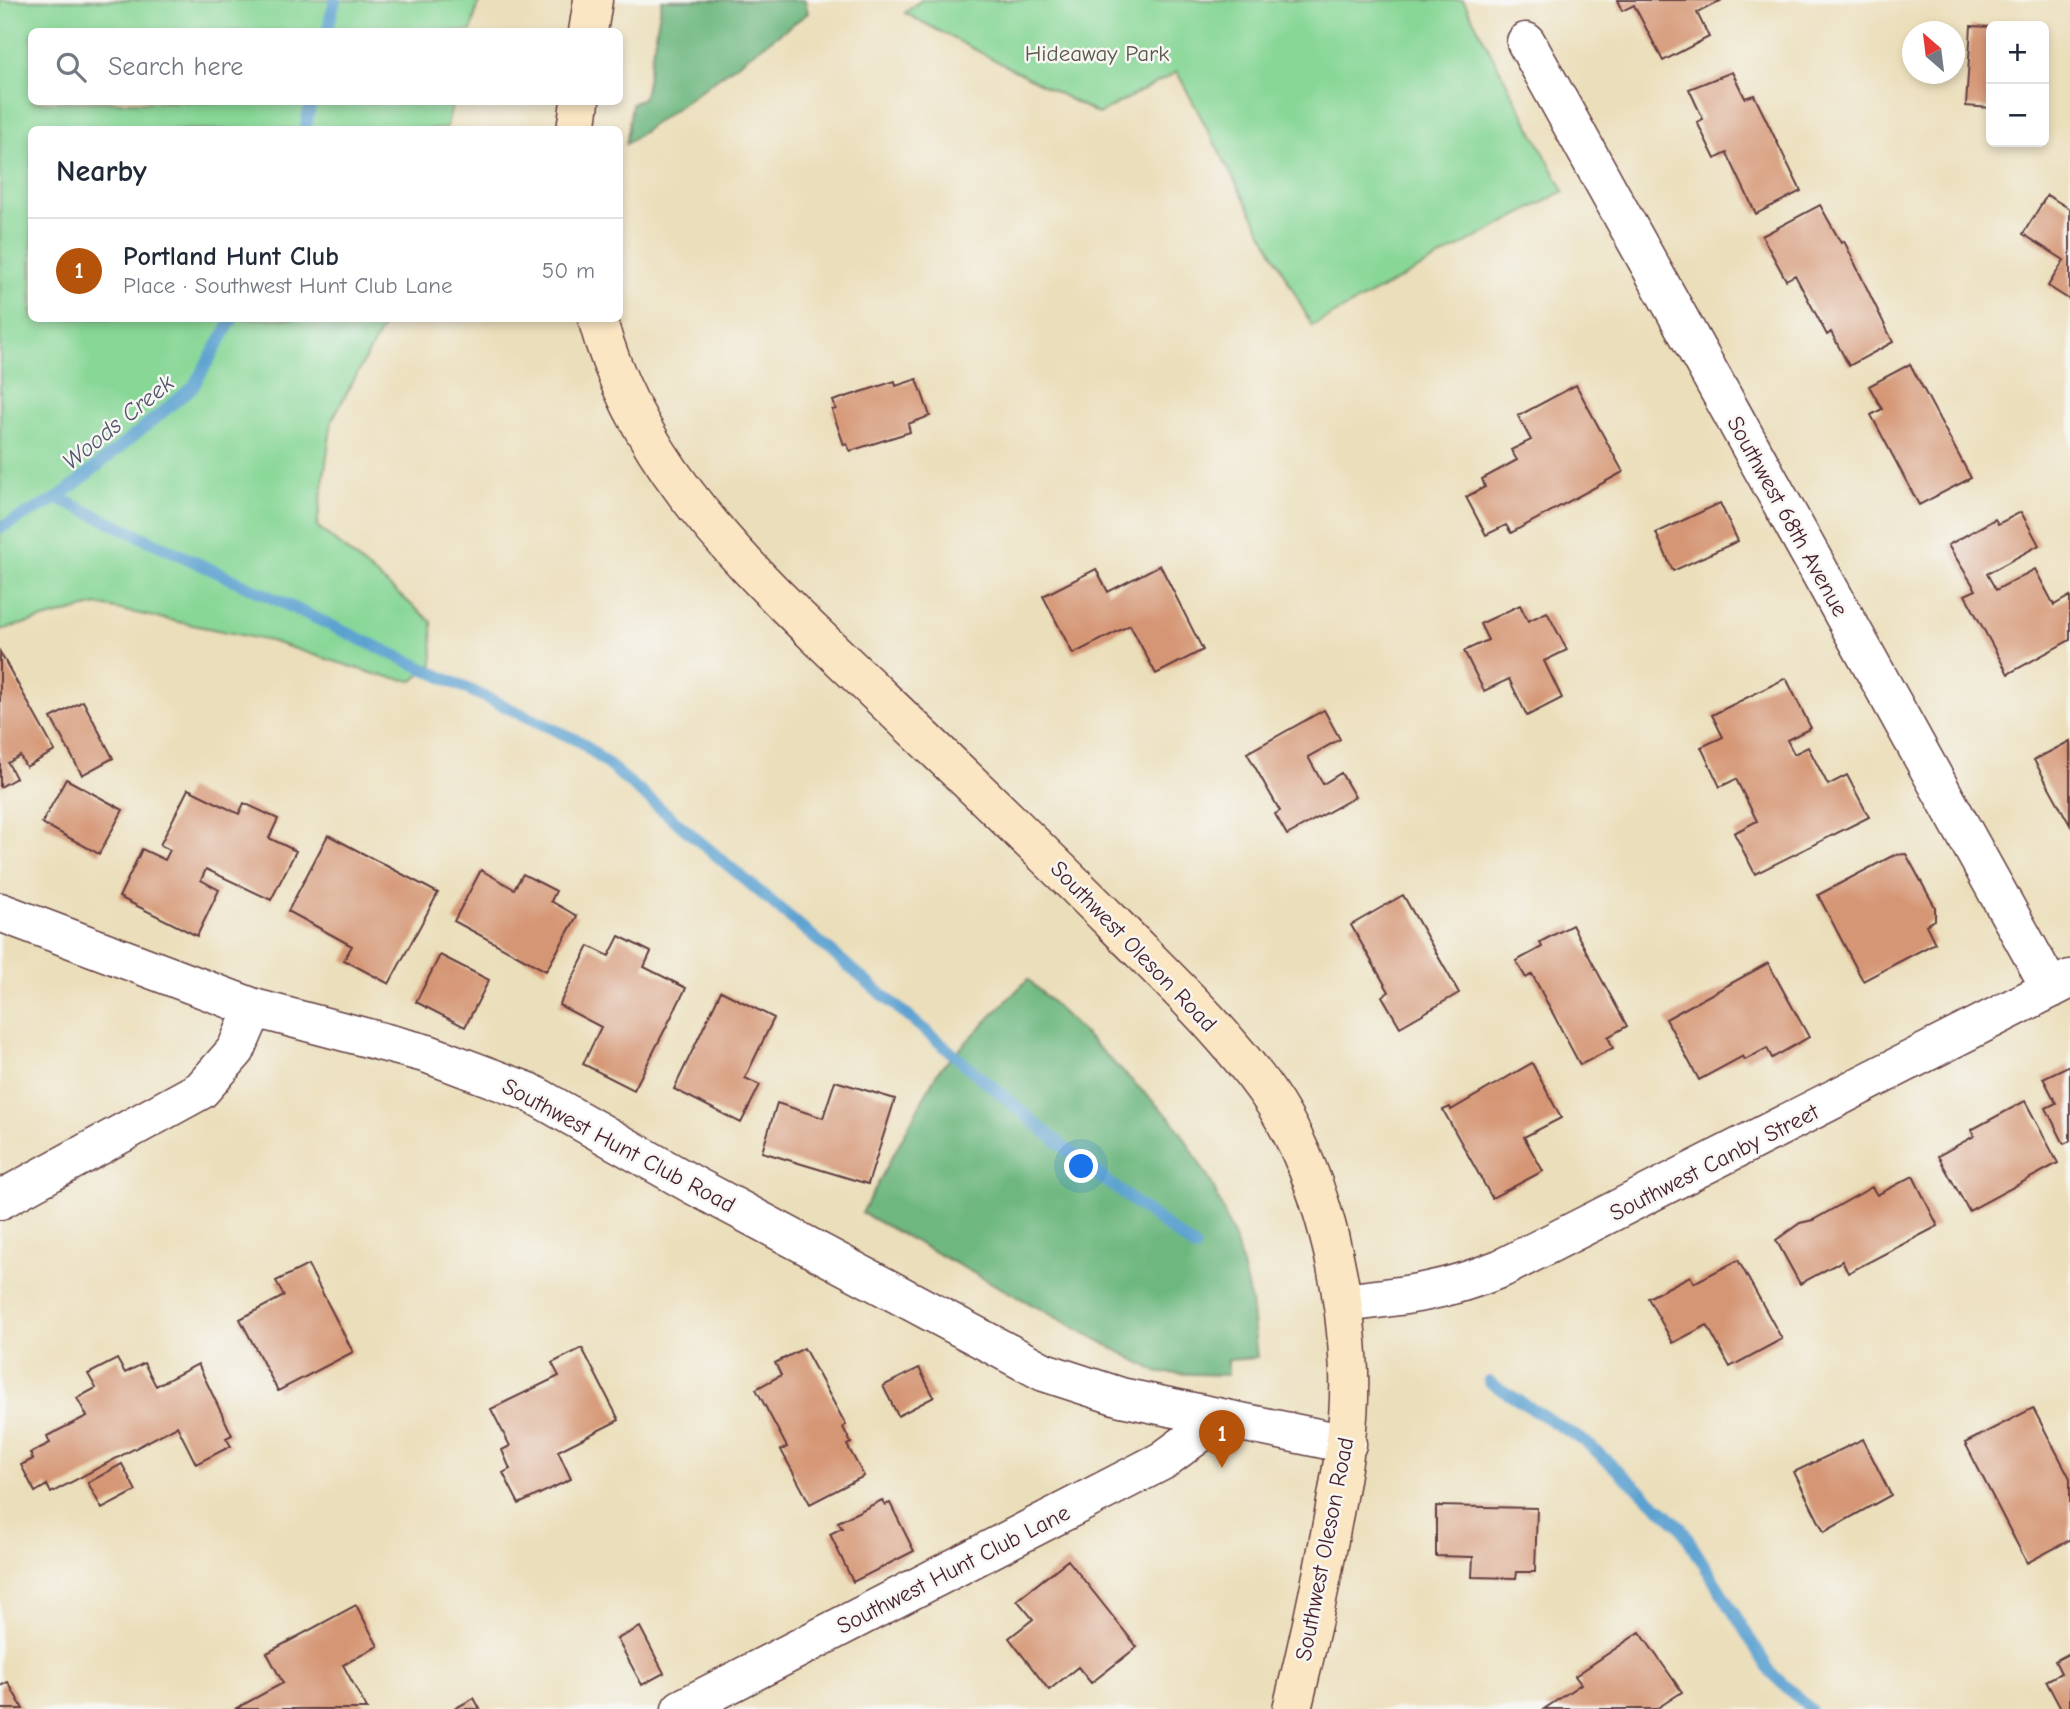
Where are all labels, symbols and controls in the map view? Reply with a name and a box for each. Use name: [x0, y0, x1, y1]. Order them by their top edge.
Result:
north arrow: [1902, 21, 1965, 84]
map controls: [1986, 21, 2049, 147]
button: +: [1986, 21, 2049, 84]
search box: [28, 28, 623, 105]
park label: Hideaway Park: [1025, 40, 1169, 67]
icon: search: [52, 48, 90, 86]
text: Search here: [108, 52, 243, 82]
button: −: [1986, 84, 2049, 147]
text: Nearby: [56, 154, 147, 189]
text: Portland Hunt Club: [123, 242, 339, 272]
text: 1: [74, 257, 84, 284]
text: 50 m: [542, 257, 595, 284]
text: Place · Southwest Hunt Club Lane: [123, 272, 453, 299]
water label: Woods Creek: [57, 368, 180, 475]
street label: Southwest 68th Avenue: [1721, 411, 1854, 621]
street label: Southwest Oleson Road: [1045, 855, 1222, 1037]
street label: Southwest Hunt Club Road: [498, 1072, 740, 1218]
street label: Southwest Canby Street: [1605, 1097, 1824, 1227]
your location: [1064, 1149, 1098, 1183]
pin: 1: [1199, 1410, 1245, 1468]
street label: Southwest Oleson Road: [1290, 1435, 1359, 1663]
street label: Southwest Hunt Club Lane: [832, 1499, 1074, 1640]

